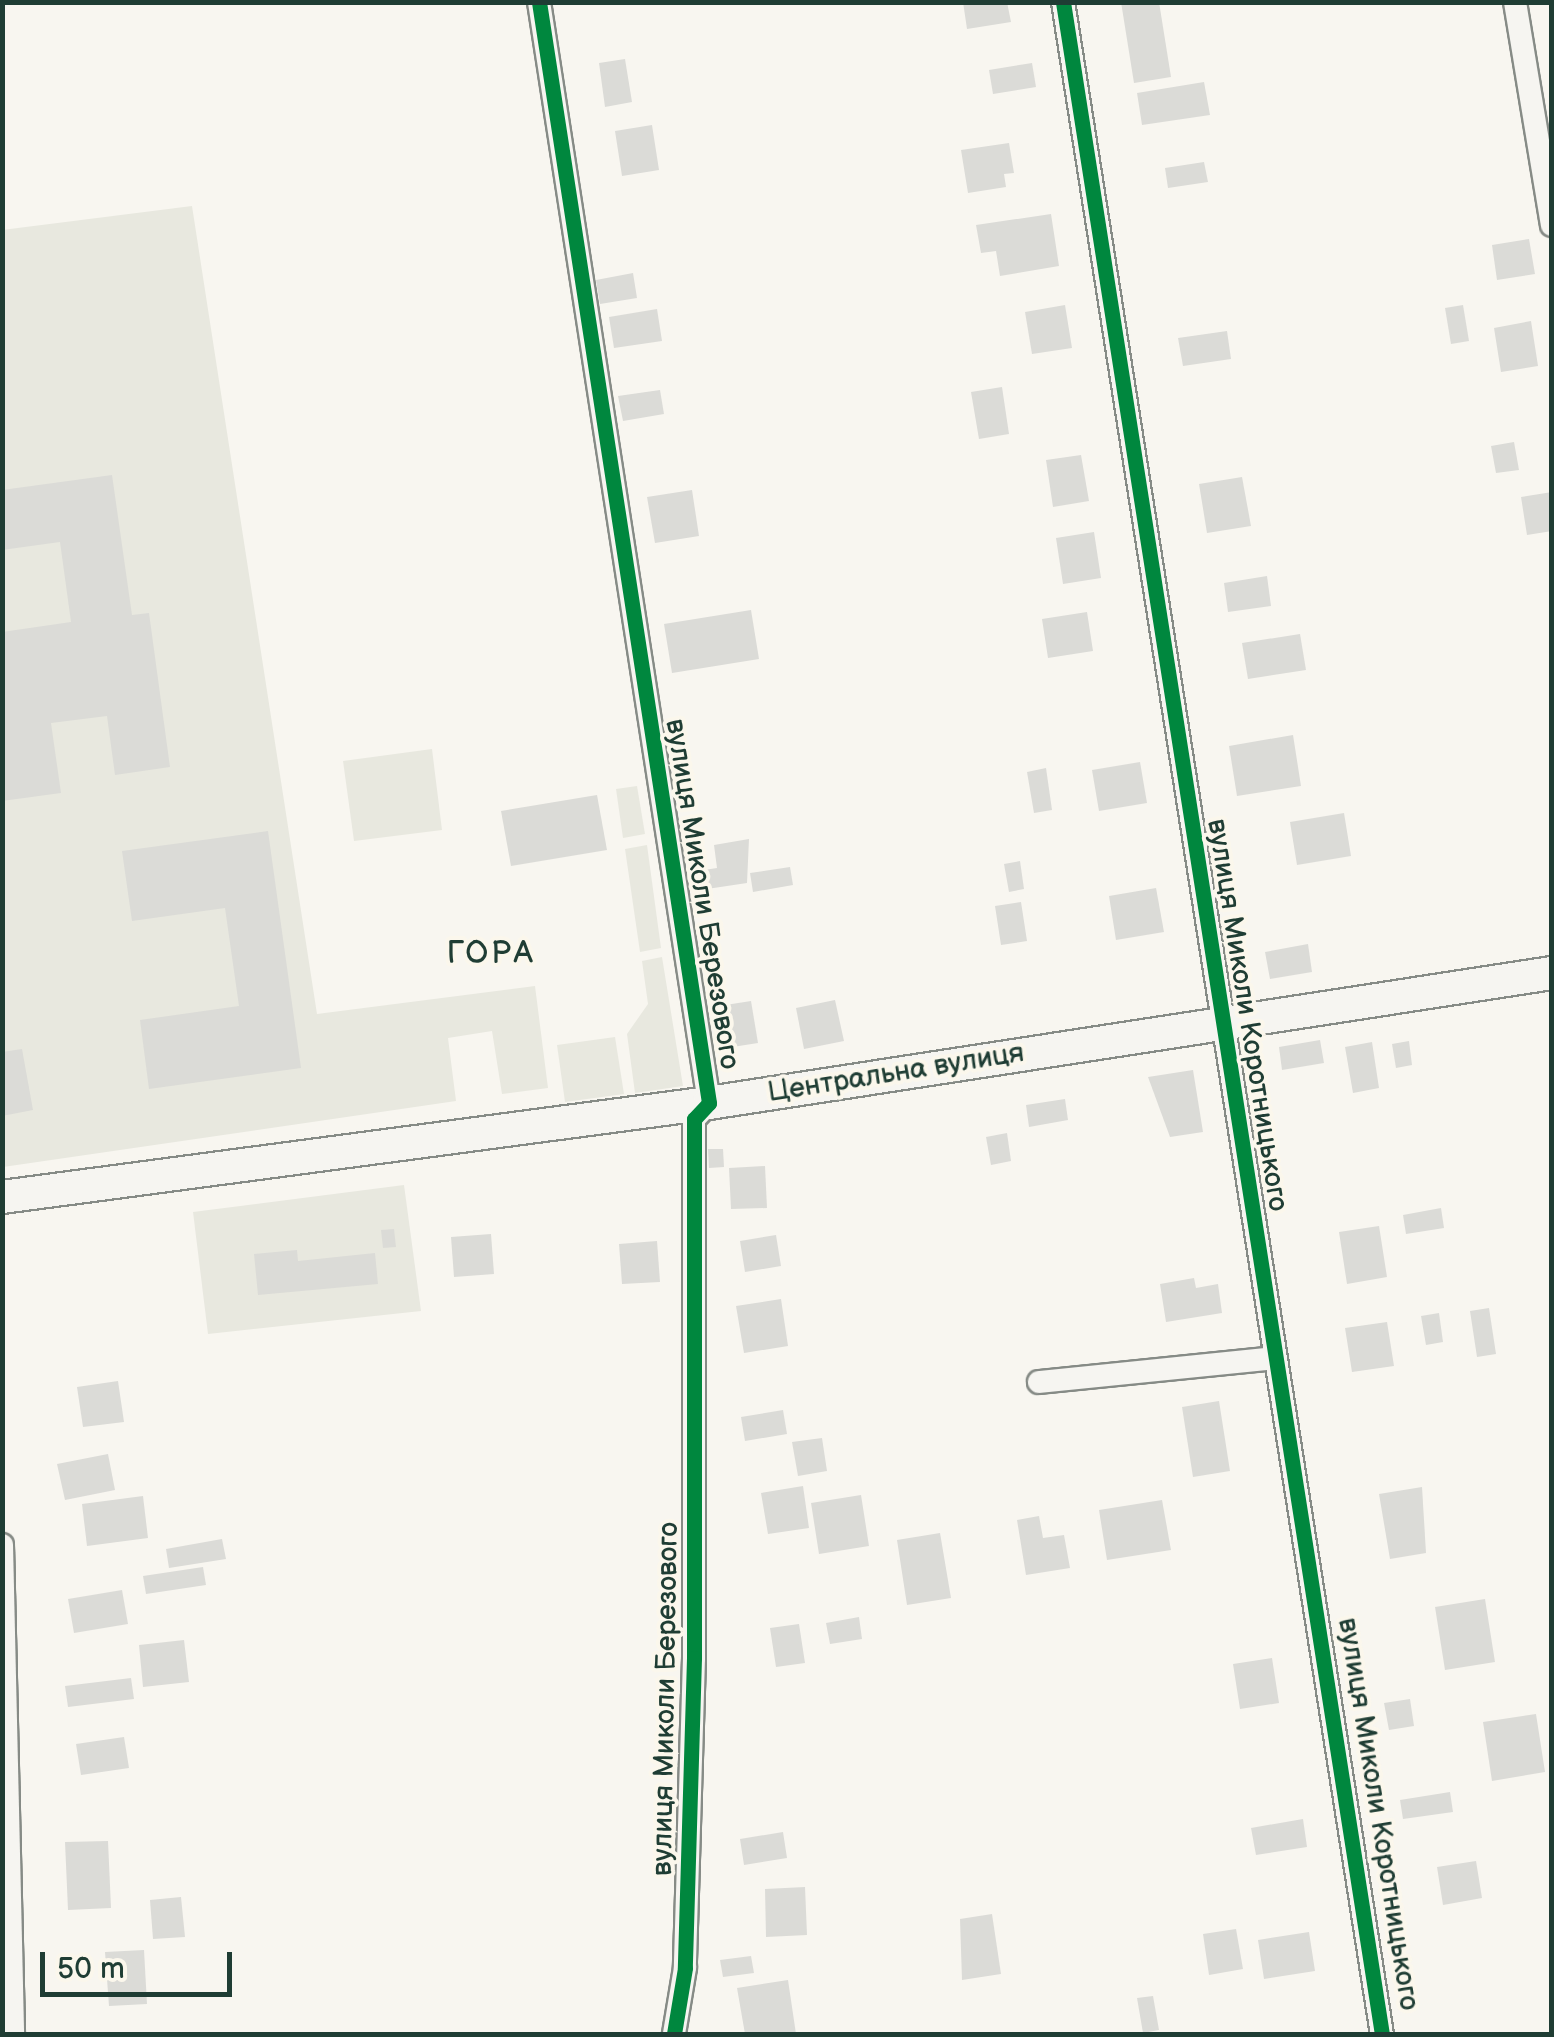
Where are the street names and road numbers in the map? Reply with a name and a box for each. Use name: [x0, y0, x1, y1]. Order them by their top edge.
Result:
street label: вулиця Миколи Березового: [658, 716, 746, 1072]
street label: вулиця Миколи Коротницького: [1199, 816, 1295, 1214]
street label: Центральна вулиця: [765, 1036, 1027, 1110]
street label: вулиця Миколи Березового: [646, 1522, 686, 1876]
street label: вулиця Миколи Коротницького: [1330, 1615, 1426, 2013]

